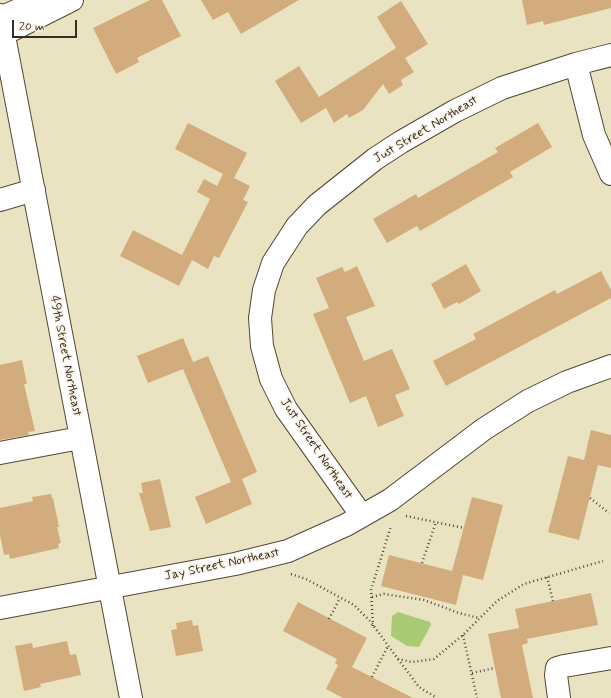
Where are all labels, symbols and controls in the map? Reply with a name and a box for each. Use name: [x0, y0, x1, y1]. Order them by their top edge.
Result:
scale bar: [14, 12, 79, 38]
text: 20 m: [19, 19, 45, 35]
street label: Just Street Northeast: [371, 93, 481, 167]
street label: 49th Street Northeast: [46, 294, 84, 418]
street label: Just Street Northeast: [276, 396, 356, 502]
street label: Jay Street Northeast: [163, 545, 281, 585]

